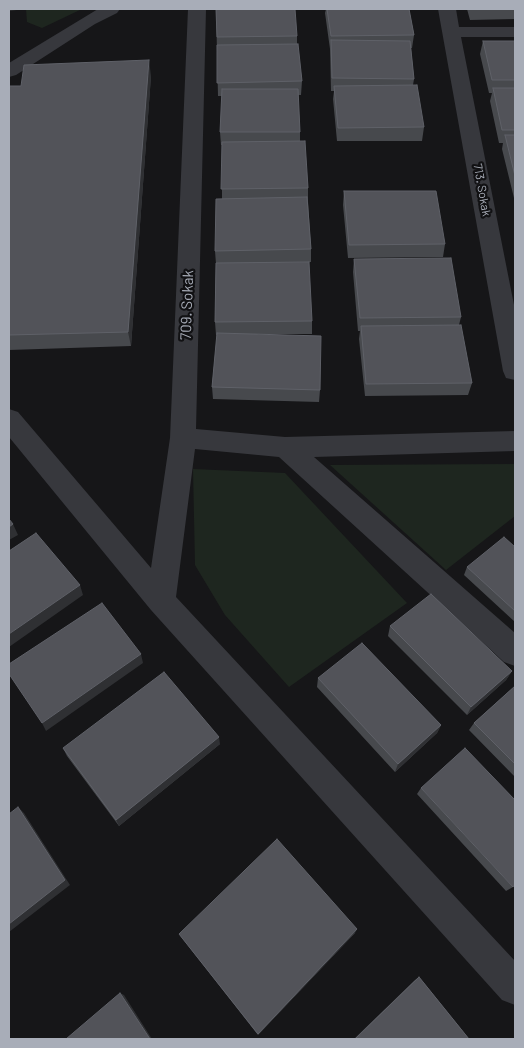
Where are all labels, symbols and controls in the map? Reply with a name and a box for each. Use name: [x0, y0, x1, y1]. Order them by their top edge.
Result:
street label: 713. Sokak: [470, 162, 494, 218]
street label: 709. Sokak: [177, 270, 197, 340]

